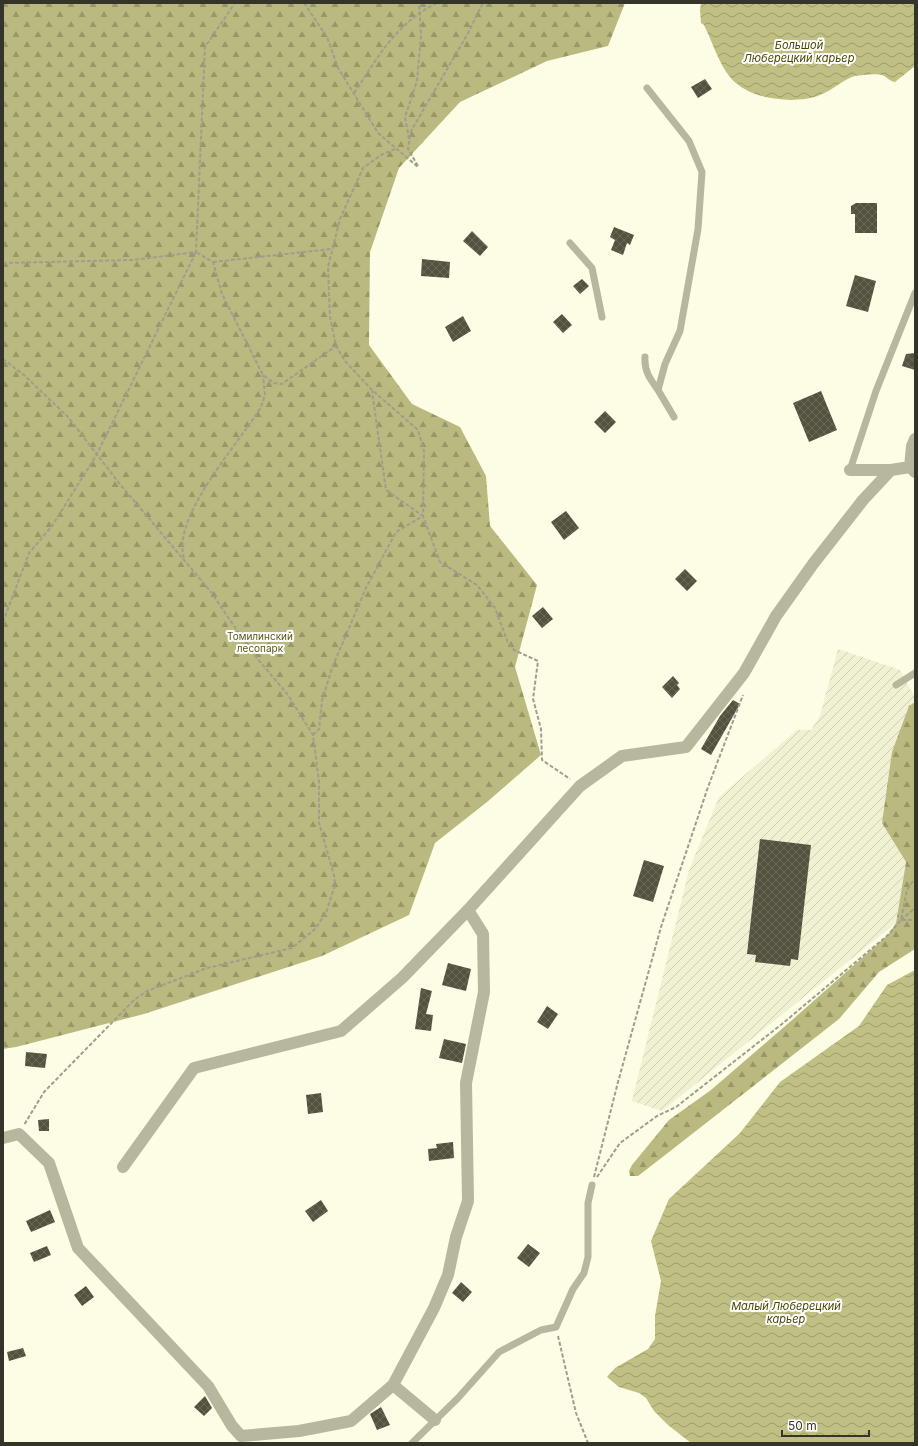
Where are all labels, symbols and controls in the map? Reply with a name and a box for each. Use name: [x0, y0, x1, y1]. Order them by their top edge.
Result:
water label: Большой Люберецкий карьер: [744, 38, 855, 65]
park label: Томилинский лесопарк: [227, 630, 293, 654]
water label: Малый Люберецкий карьер: [731, 1299, 841, 1326]
scale bar: [782, 1412, 869, 1438]
text: 50 m: [788, 1418, 817, 1433]

